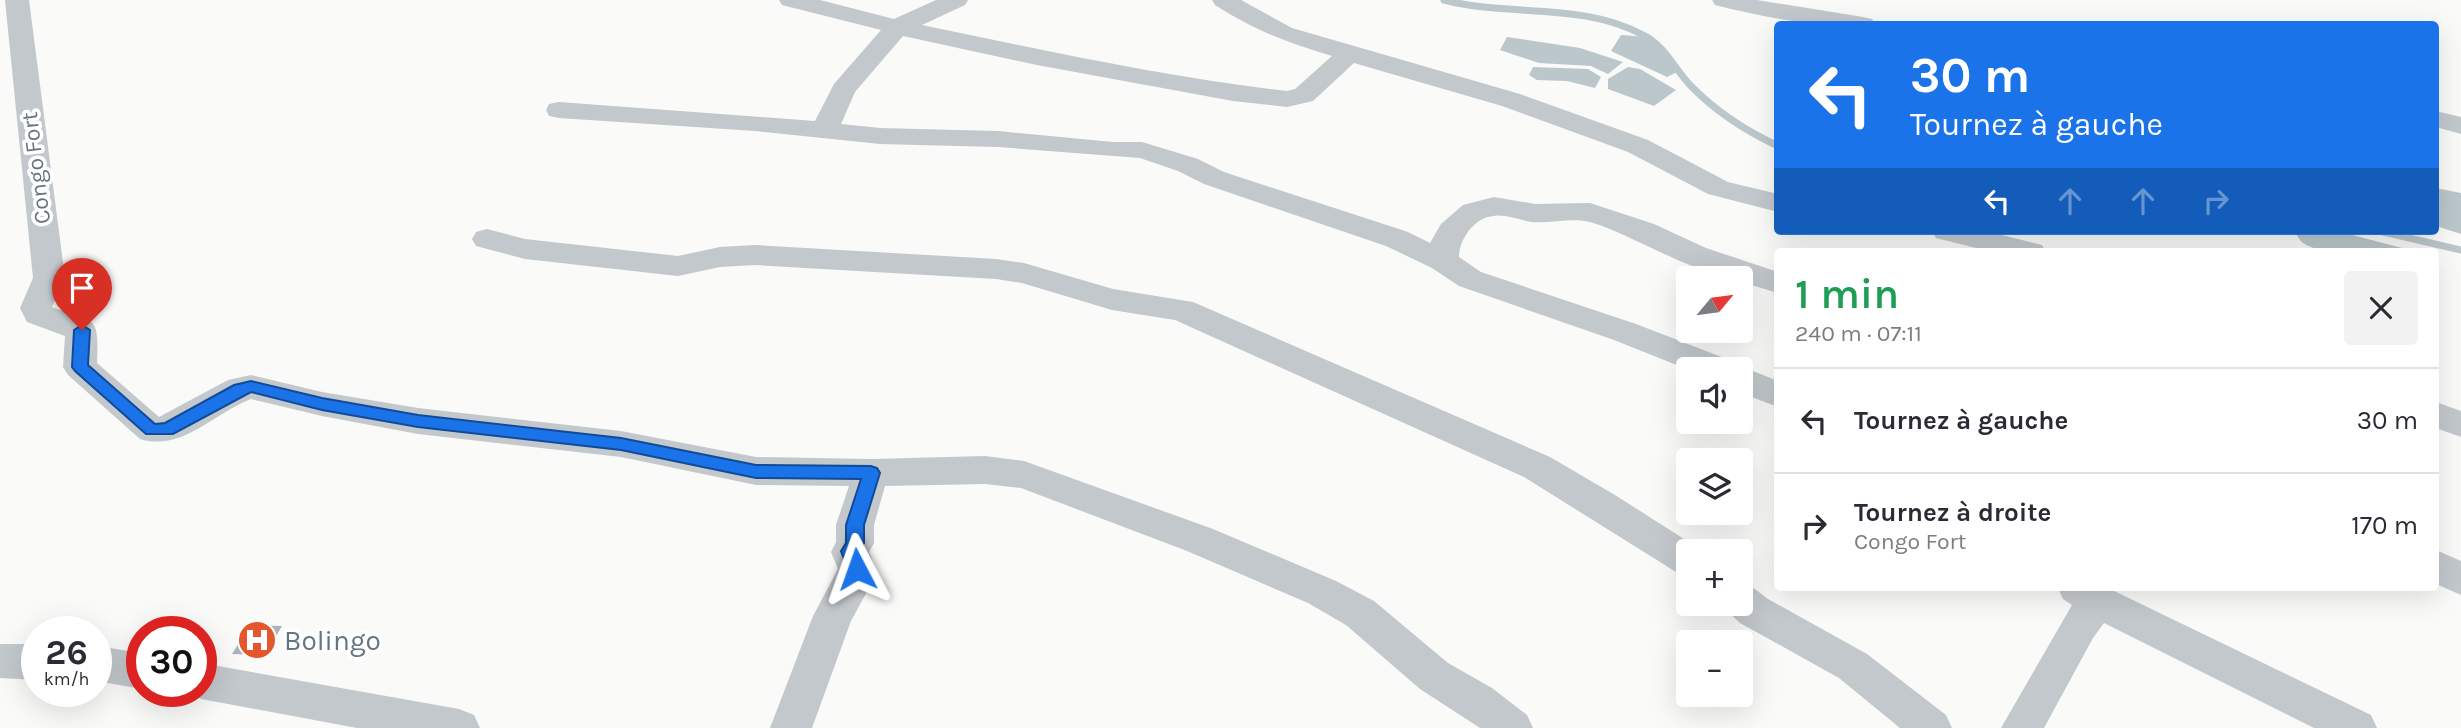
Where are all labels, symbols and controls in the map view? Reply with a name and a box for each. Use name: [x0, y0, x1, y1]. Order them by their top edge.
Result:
text: 30 m: [1910, 47, 2030, 104]
icon: left: [1795, 49, 1886, 140]
text: Tournez à gauche: [1910, 106, 2163, 143]
street label: Congo Fort: [16, 110, 56, 225]
icon: left: [1978, 182, 2016, 220]
icon: ahead: [2051, 182, 2089, 220]
icon: ahead: [2124, 182, 2162, 220]
icon: right: [2197, 182, 2235, 220]
pin: [52, 258, 112, 330]
north arrow: [1676, 266, 1754, 343]
map controls: [1676, 266, 1753, 707]
icon: arrive: [63, 269, 101, 307]
text: 1 min: [1795, 269, 1899, 319]
button: close: [2344, 271, 2418, 345]
text: 240 m · 07:11: [1795, 320, 1922, 347]
button: sound: [1676, 357, 1753, 434]
icon: left: [1795, 402, 1833, 440]
text: Tournez à gauche: [1854, 405, 2068, 436]
text: 30 m: [2357, 405, 2418, 436]
button: layers: [1676, 448, 1753, 525]
text: Tournez à droite: [1854, 497, 2051, 528]
icon: right: [1795, 507, 1833, 545]
text: 170 m: [2351, 510, 2418, 541]
text: Congo Fort: [1854, 528, 1967, 555]
position arrow: [820, 532, 894, 606]
button: +: [1676, 539, 1753, 616]
speed limit sign: 30: [126, 616, 217, 707]
hospital icon: Bolingo: [236, 619, 278, 661]
place label: Bolingo: [284, 624, 381, 657]
button: −: [1676, 630, 1753, 707]
text: 26: [45, 632, 88, 673]
text: km/h: [44, 668, 89, 690]

